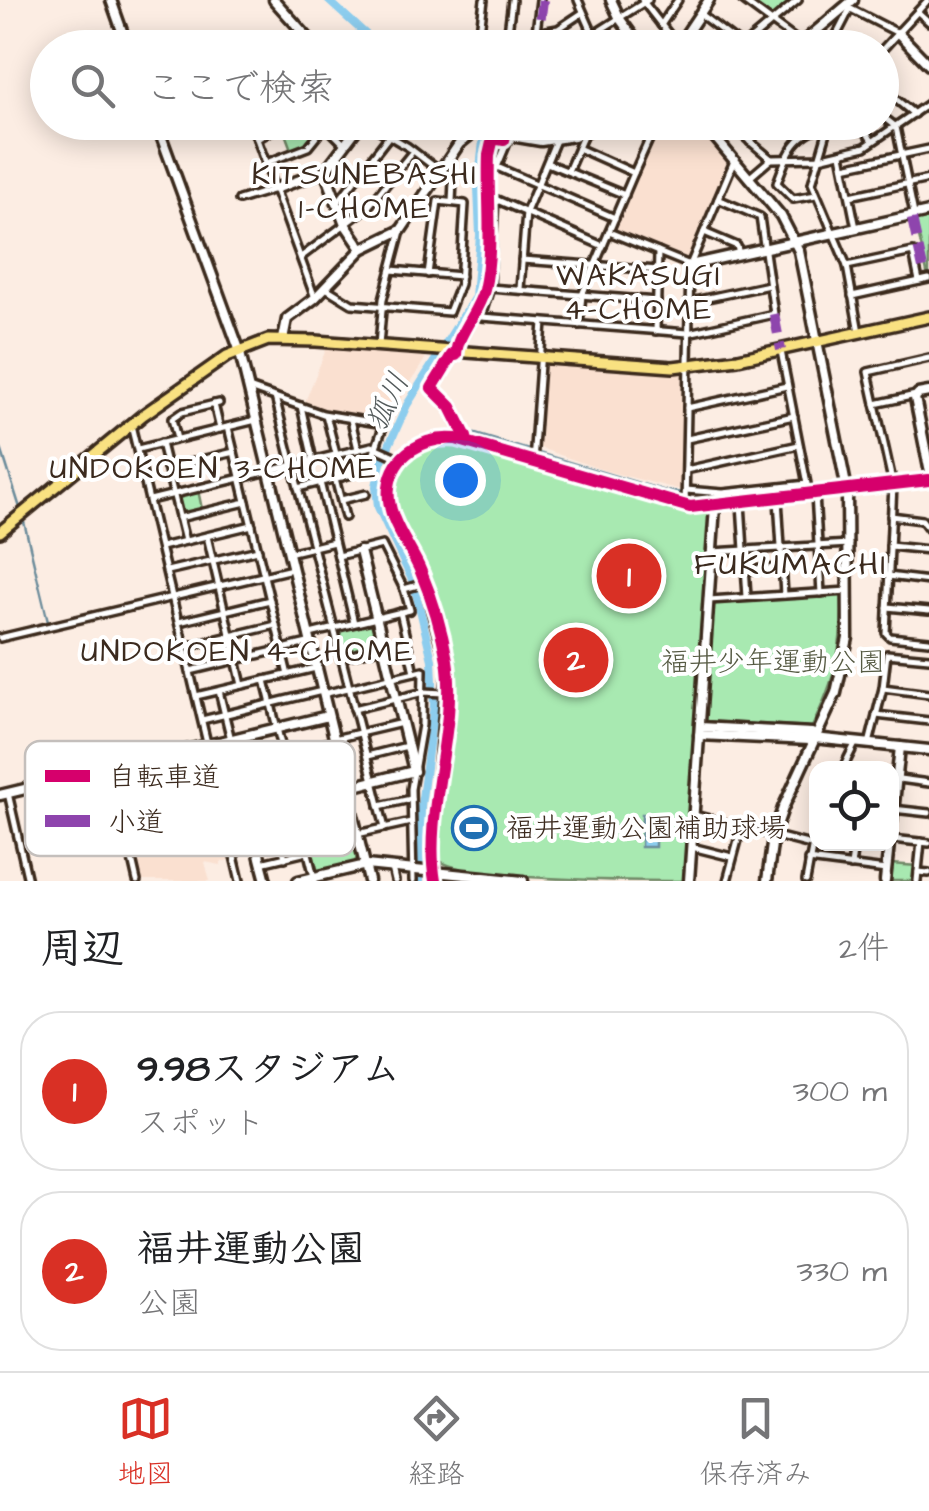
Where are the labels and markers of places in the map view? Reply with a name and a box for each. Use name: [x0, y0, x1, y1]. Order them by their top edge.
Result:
pin: 1: [596, 538, 662, 614]
pin: 2: [544, 622, 608, 698]
sports icon: 福井運動公園補助球場: [451, 805, 497, 851]
place label: 福井運動公園補助球場: [506, 809, 786, 848]

